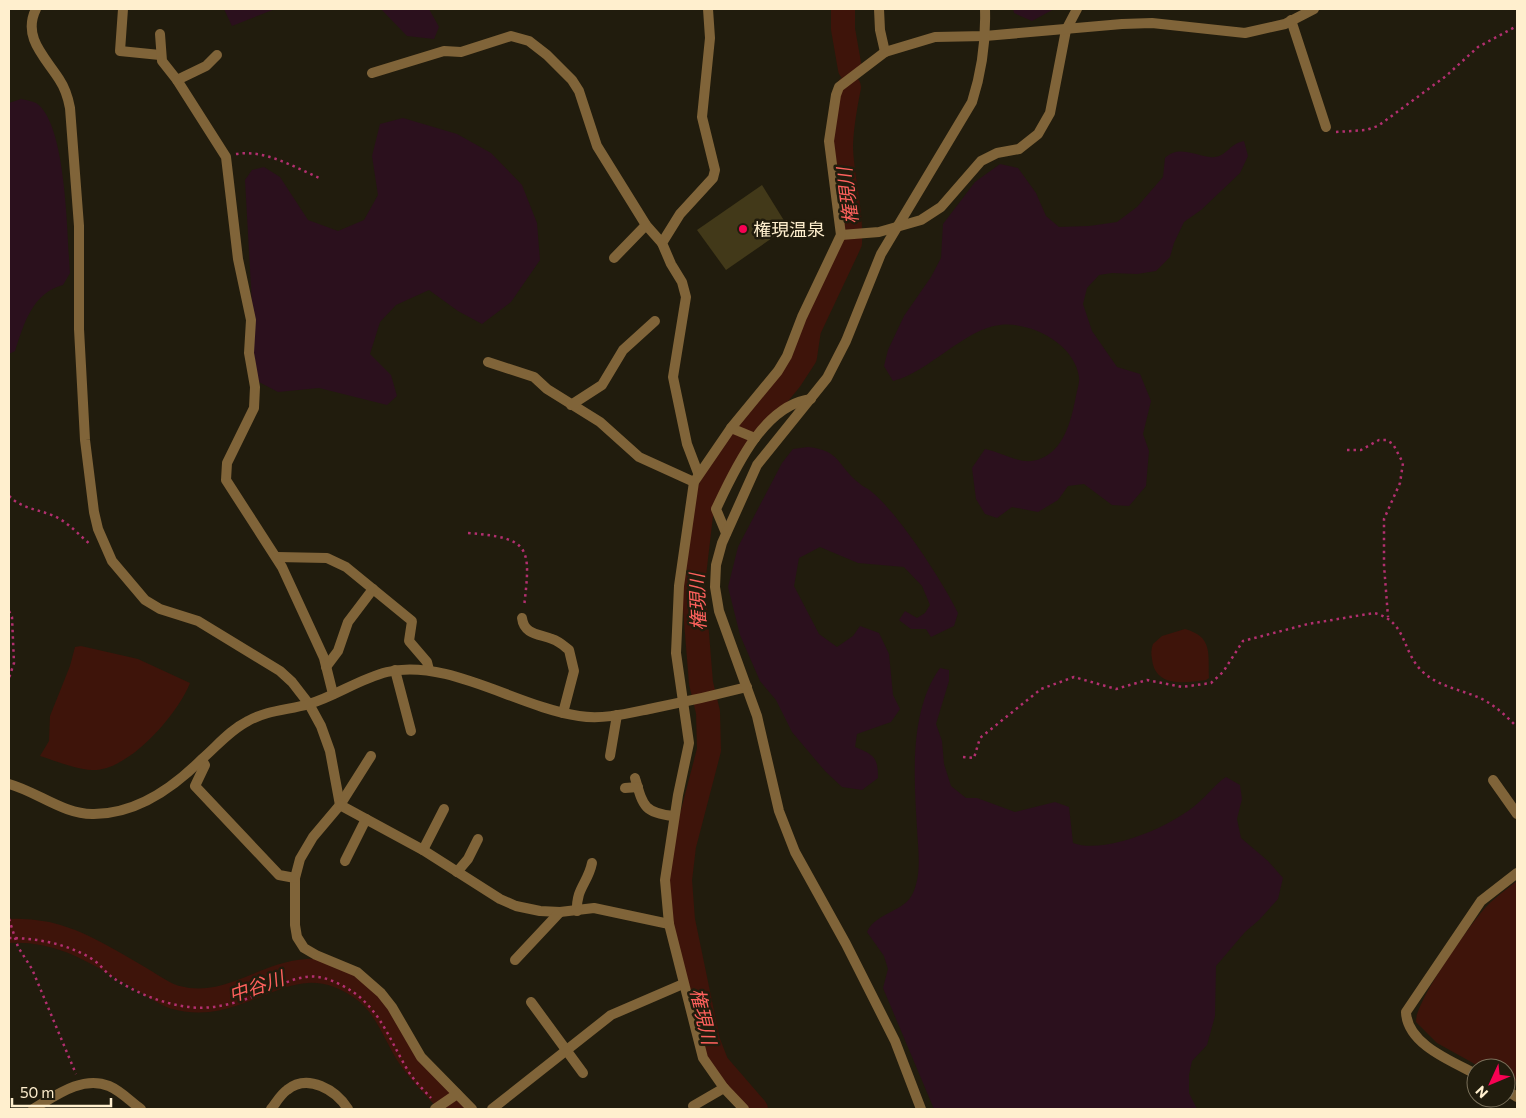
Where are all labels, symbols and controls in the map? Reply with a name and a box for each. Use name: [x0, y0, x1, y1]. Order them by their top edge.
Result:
water label: 権現川: [832, 164, 862, 226]
place label: 権現温泉: [753, 218, 825, 240]
marker: 権現温泉: [737, 223, 749, 235]
water label: 権現川: [684, 571, 709, 631]
water label: 中谷川: [225, 965, 289, 1006]
water label: 権現川: [686, 986, 722, 1048]
north arrow: [1466, 1058, 1516, 1108]
scale bar: [12, 1076, 111, 1108]
text: 50 m: [20, 1083, 54, 1101]
text: N: [1472, 1083, 1491, 1102]

